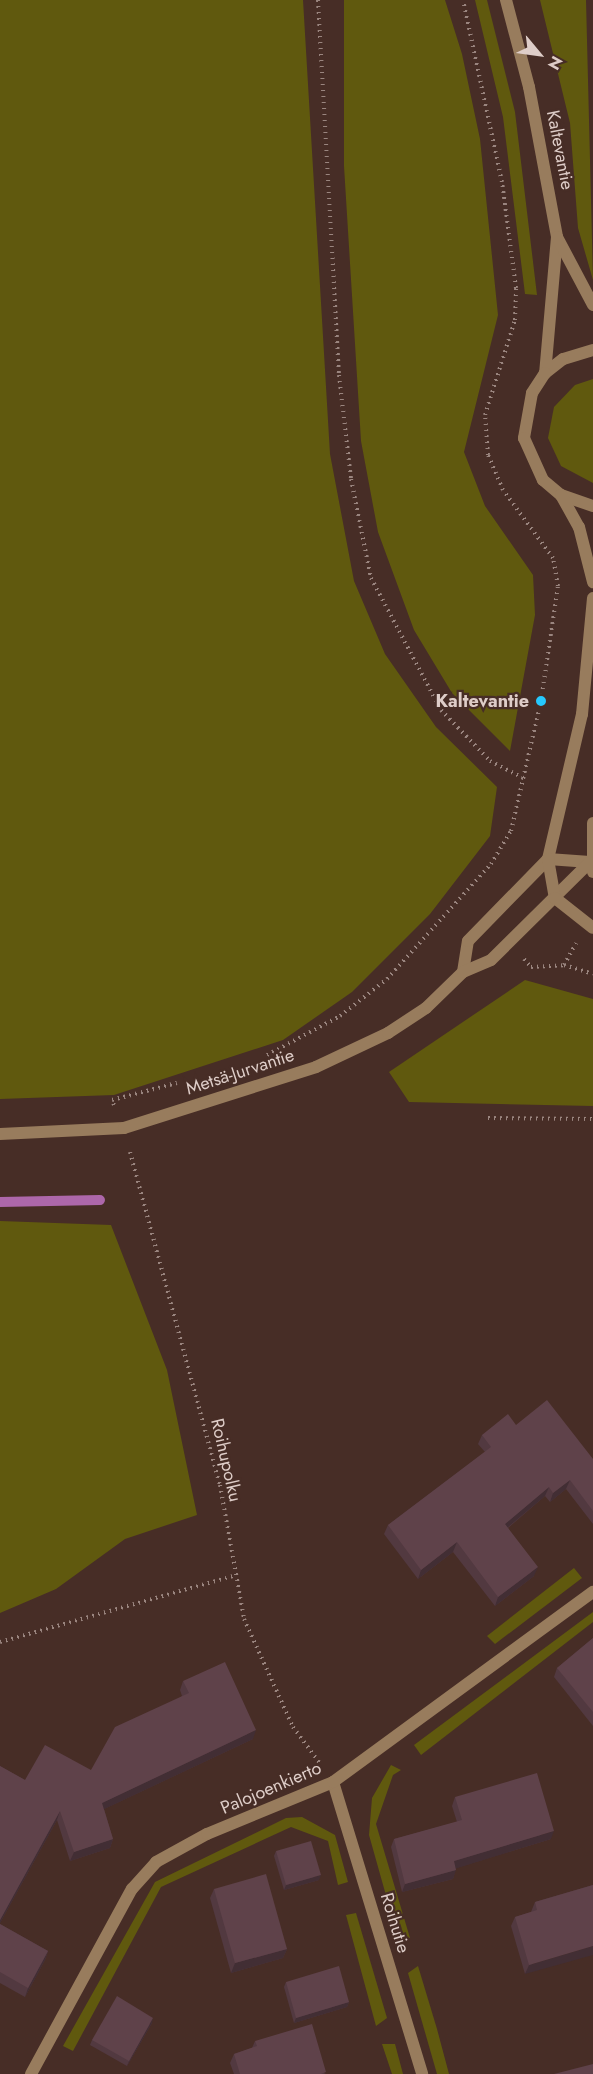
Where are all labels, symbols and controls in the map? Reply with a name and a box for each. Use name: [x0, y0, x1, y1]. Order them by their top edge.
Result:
north arrow: [509, 24, 569, 84]
text: N: [542, 52, 568, 74]
street label: Kaltevantie: [542, 108, 578, 192]
place label: Kaltevantie: [436, 690, 529, 712]
marker: Kaltevantie: [534, 694, 548, 708]
street label: Metsä-Jurvantie: [183, 1044, 297, 1100]
street label: Roihupolku: [206, 1416, 246, 1504]
street label: Palojoenkierto: [217, 1757, 325, 1819]
street label: Roihutie: [376, 1890, 414, 1956]

